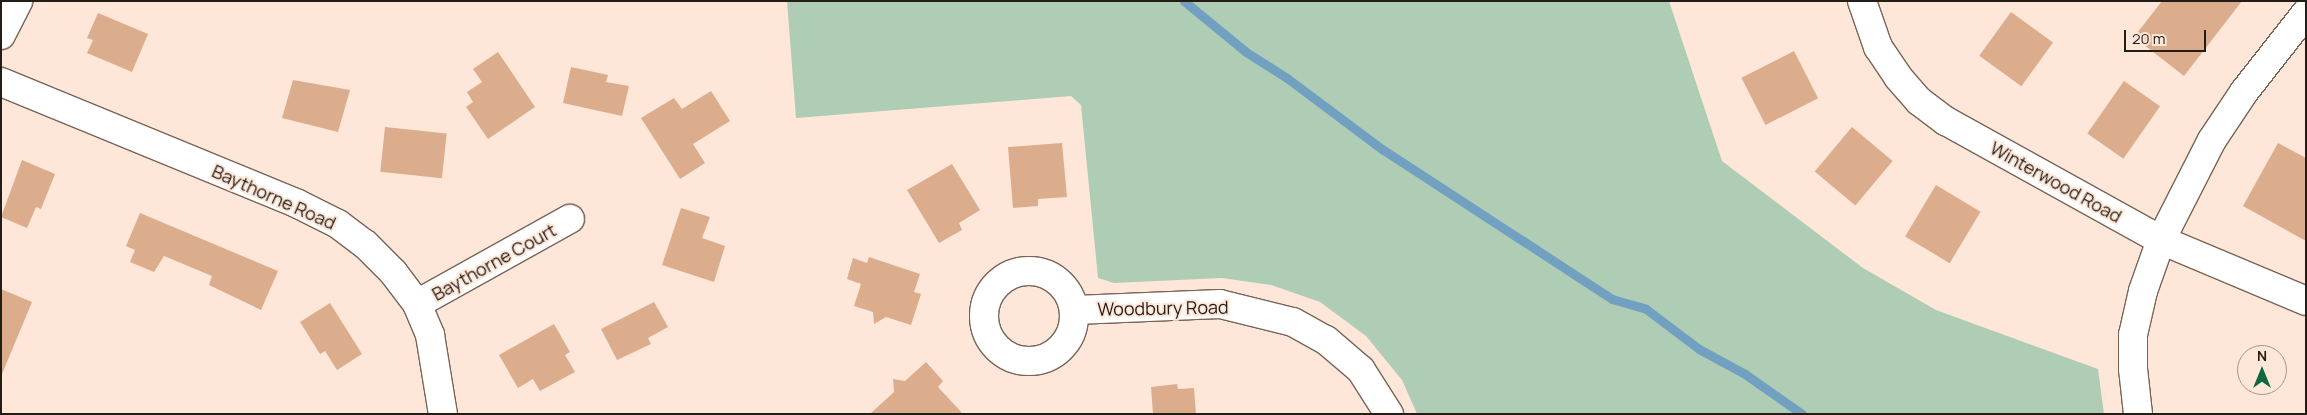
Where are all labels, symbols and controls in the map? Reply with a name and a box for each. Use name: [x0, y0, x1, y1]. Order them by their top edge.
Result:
scale bar: [2127, 20, 2210, 52]
text: 20 m: [2132, 28, 2165, 49]
street label: Winterwood Road: [1987, 137, 2125, 227]
street label: Baythorne Road: [209, 160, 339, 234]
street label: Baythorne Court: [428, 219, 560, 305]
street label: Woodbury Road: [1097, 296, 1229, 320]
north arrow: [2237, 345, 2287, 395]
text: N: [2257, 346, 2267, 365]

